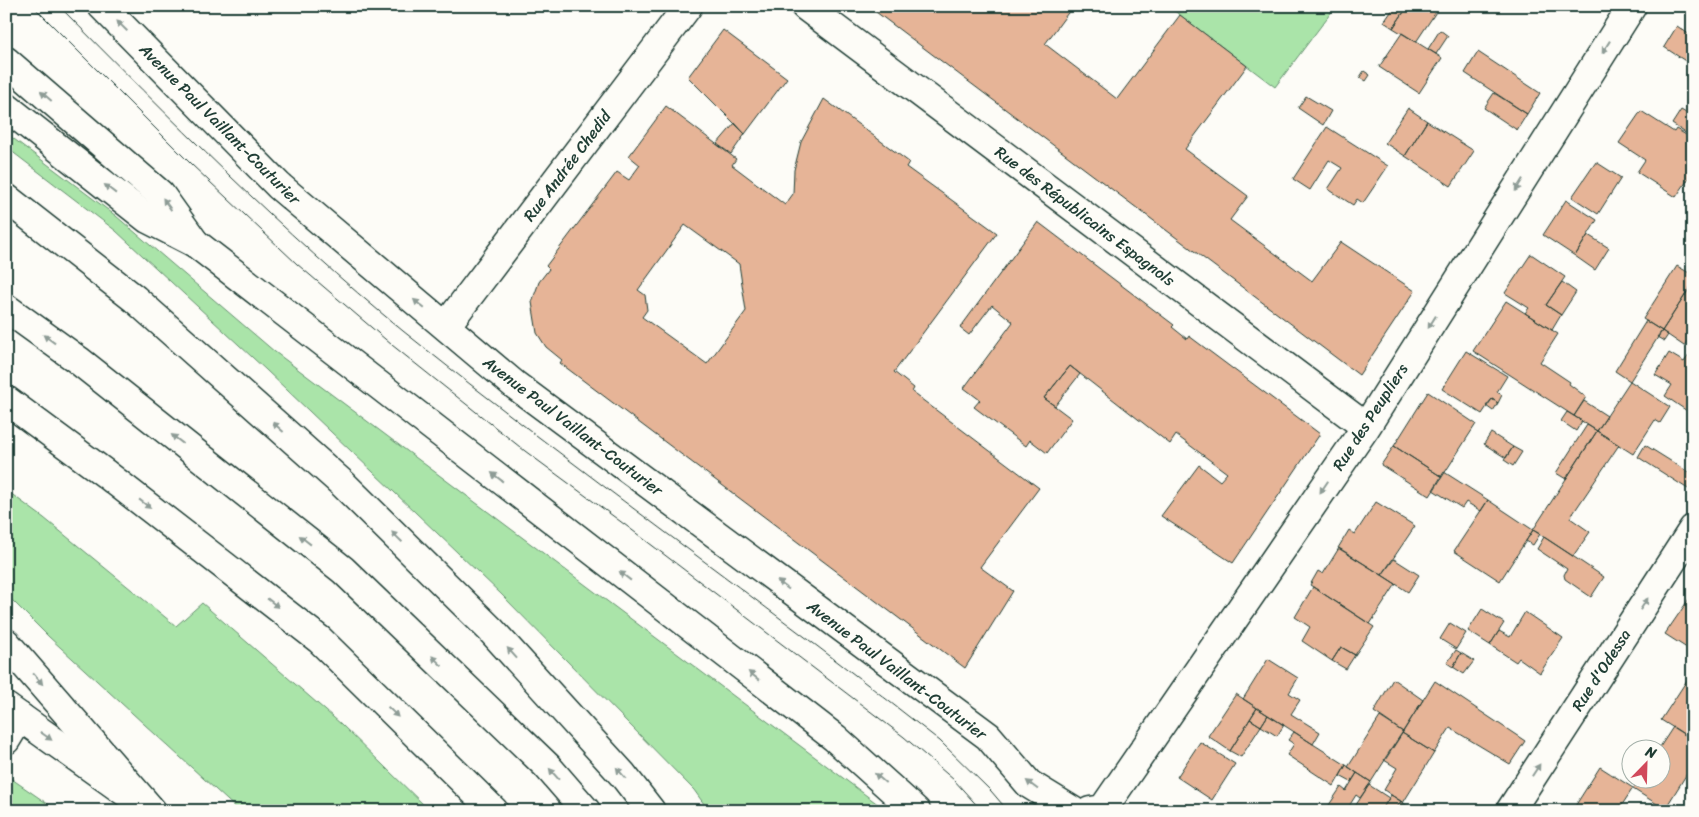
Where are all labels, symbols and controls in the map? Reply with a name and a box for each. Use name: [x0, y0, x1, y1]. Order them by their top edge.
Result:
one-way arrow: [116, 20, 128, 32]
street label: Avenue Paul Vaillant-Couturier: [131, 35, 309, 213]
one-way arrow: [1601, 41, 1611, 54]
one-way arrow: [39, 90, 52, 101]
street label: Rue Andrée Chedid: [515, 103, 620, 228]
street label: Rue des Républicains Espagnols: [988, 138, 1182, 294]
one-way arrow: [1514, 178, 1524, 191]
one-way arrow: [104, 184, 117, 195]
one-way arrow: [162, 197, 172, 210]
one-way arrow: [413, 299, 425, 310]
one-way arrow: [1427, 315, 1437, 328]
one-way arrow: [42, 334, 56, 344]
street label: Avenue Paul Vaillant-Couturier: [476, 348, 671, 505]
street label: Rue des Peupliers: [1324, 357, 1416, 477]
one-way arrow: [272, 421, 285, 432]
one-way arrow: [171, 433, 184, 444]
one-way arrow: [490, 472, 504, 482]
one-way arrow: [1319, 480, 1329, 494]
one-way arrow: [138, 498, 151, 509]
one-way arrow: [391, 532, 403, 544]
one-way arrow: [299, 534, 312, 545]
one-way arrow: [619, 571, 632, 582]
one-way arrow: [777, 579, 790, 590]
street label: Avenue Paul Vaillant-Couturier: [800, 592, 995, 749]
one-way arrow: [266, 598, 279, 609]
one-way arrow: [1639, 598, 1649, 611]
street label: Rue d'Odessa: [1563, 623, 1639, 717]
one-way arrow: [506, 647, 518, 659]
one-way arrow: [432, 655, 444, 667]
one-way arrow: [748, 670, 761, 681]
one-way arrow: [32, 673, 44, 685]
one-way arrow: [387, 706, 399, 718]
one-way arrow: [39, 731, 52, 741]
text: N: [1641, 739, 1661, 766]
north arrow: [1622, 740, 1672, 790]
one-way arrow: [1531, 763, 1541, 777]
one-way arrow: [615, 767, 627, 779]
one-way arrow: [549, 768, 560, 780]
one-way arrow: [874, 773, 886, 784]
one-way arrow: [1025, 779, 1038, 790]

